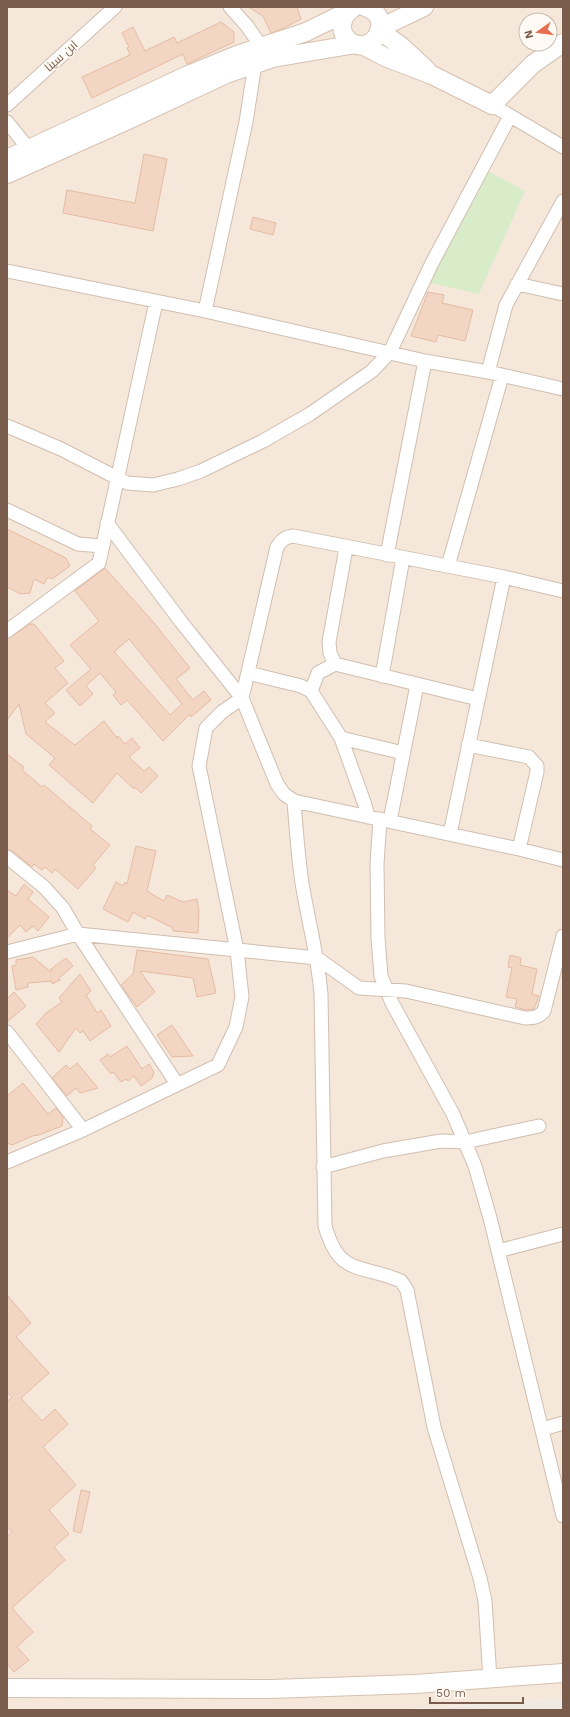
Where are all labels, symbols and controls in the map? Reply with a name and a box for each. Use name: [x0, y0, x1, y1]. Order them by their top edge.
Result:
north arrow: [518, 12, 558, 52]
text: N: [521, 29, 536, 40]
street label: ابن سينا: [42, 38, 80, 74]
scale bar: [430, 1679, 523, 1705]
text: 50 m: [436, 1686, 466, 1700]

